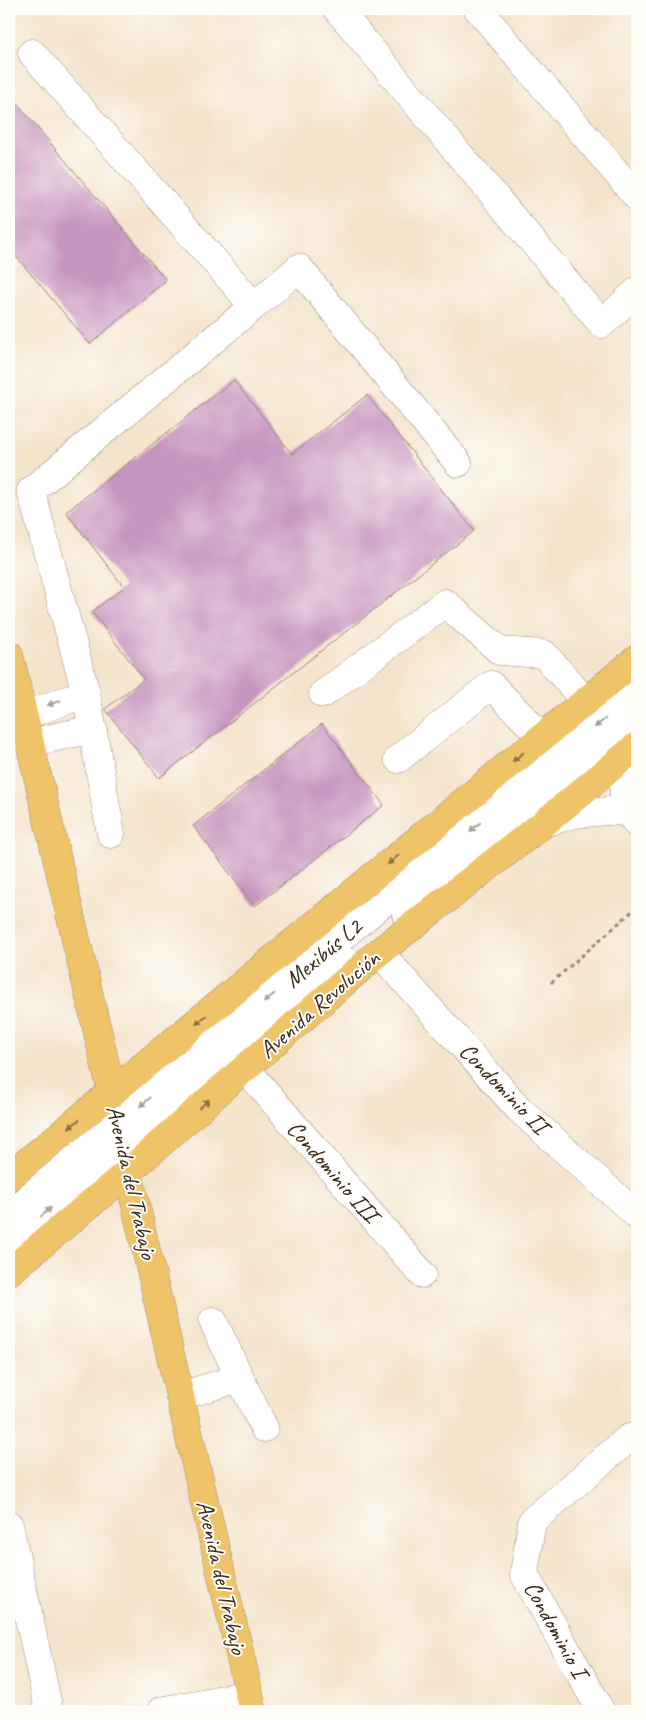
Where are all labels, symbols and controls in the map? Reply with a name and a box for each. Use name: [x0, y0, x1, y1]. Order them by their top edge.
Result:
one-way arrow: [46, 700, 61, 708]
one-way arrow: [594, 717, 607, 728]
one-way arrow: [512, 751, 525, 762]
one-way arrow: [469, 821, 482, 832]
one-way arrow: [387, 855, 400, 866]
street label: Mexibús L2: [278, 910, 370, 994]
street label: Avenida Revolución: [252, 943, 387, 1065]
one-way arrow: [263, 992, 276, 1003]
one-way arrow: [194, 1014, 207, 1025]
street label: Condominio II: [453, 1036, 559, 1144]
one-way arrow: [138, 1096, 151, 1107]
one-way arrow: [197, 1099, 210, 1110]
street label: Avenida del Trabajo: [100, 1102, 165, 1263]
street label: Condominio III: [281, 1114, 388, 1231]
one-way arrow: [68, 1118, 81, 1129]
one-way arrow: [39, 1207, 52, 1218]
street label: Avenida del Trabajo: [190, 1497, 255, 1658]
street label: Condominio I: [517, 1576, 597, 1687]

